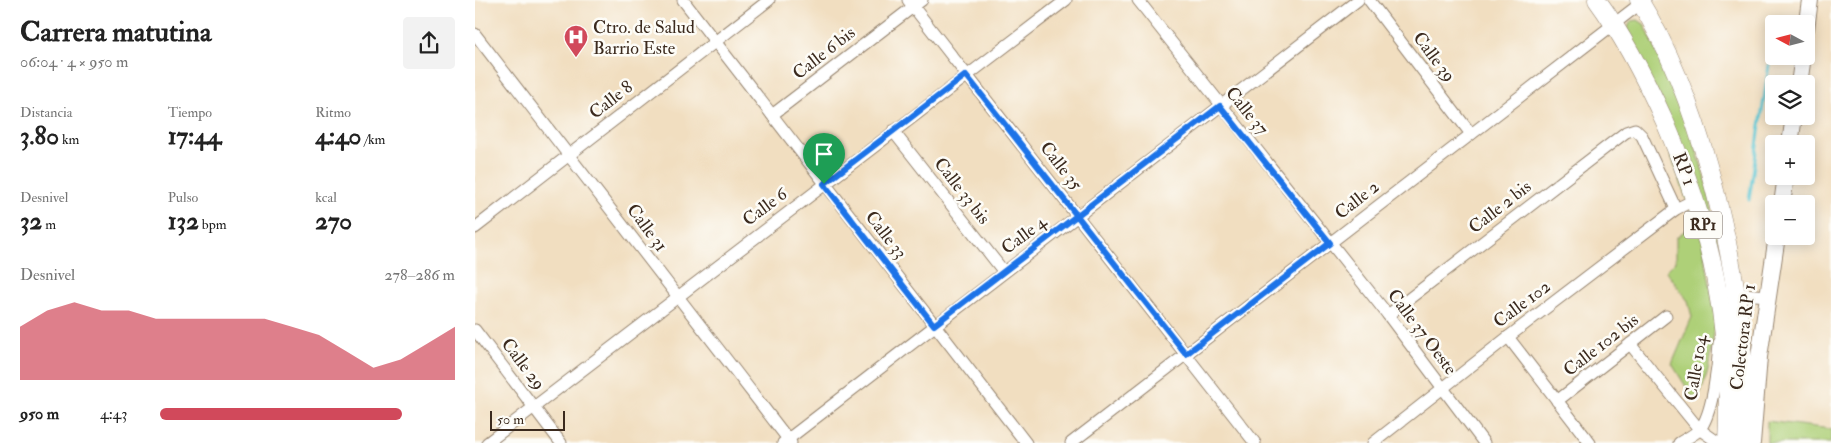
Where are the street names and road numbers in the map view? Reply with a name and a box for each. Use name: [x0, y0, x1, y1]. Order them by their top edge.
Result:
street label: Calle 6 bis: [788, 21, 860, 85]
street label: Calle 39: [1408, 27, 1460, 87]
street label: Calle 8: [584, 76, 638, 124]
street label: Calle 37: [1220, 82, 1274, 140]
street label: Calle 35: [1035, 137, 1087, 195]
street label: RP 1: [1667, 149, 1701, 189]
street label: Calle 33 bis: [929, 153, 995, 229]
street label: Calle 2 bis: [1464, 175, 1536, 239]
street label: Calle 2: [1330, 176, 1384, 224]
street label: Calle 6: [738, 182, 793, 231]
street label: Calle 31: [621, 199, 673, 257]
street label: Calle 33: [860, 206, 912, 264]
street label: Calle 4: [997, 210, 1052, 259]
road number: RP1: [1684, 212, 1722, 238]
street label: Calle 102: [1489, 275, 1555, 333]
street label: Colectora RP 1: [1725, 282, 1761, 392]
street label: Calle 37 Oeste: [1382, 284, 1462, 380]
street label: Calle 102 bis: [1559, 308, 1643, 382]
street label: Calle 104: [1679, 332, 1713, 402]
street label: Calle 29: [496, 333, 550, 395]

